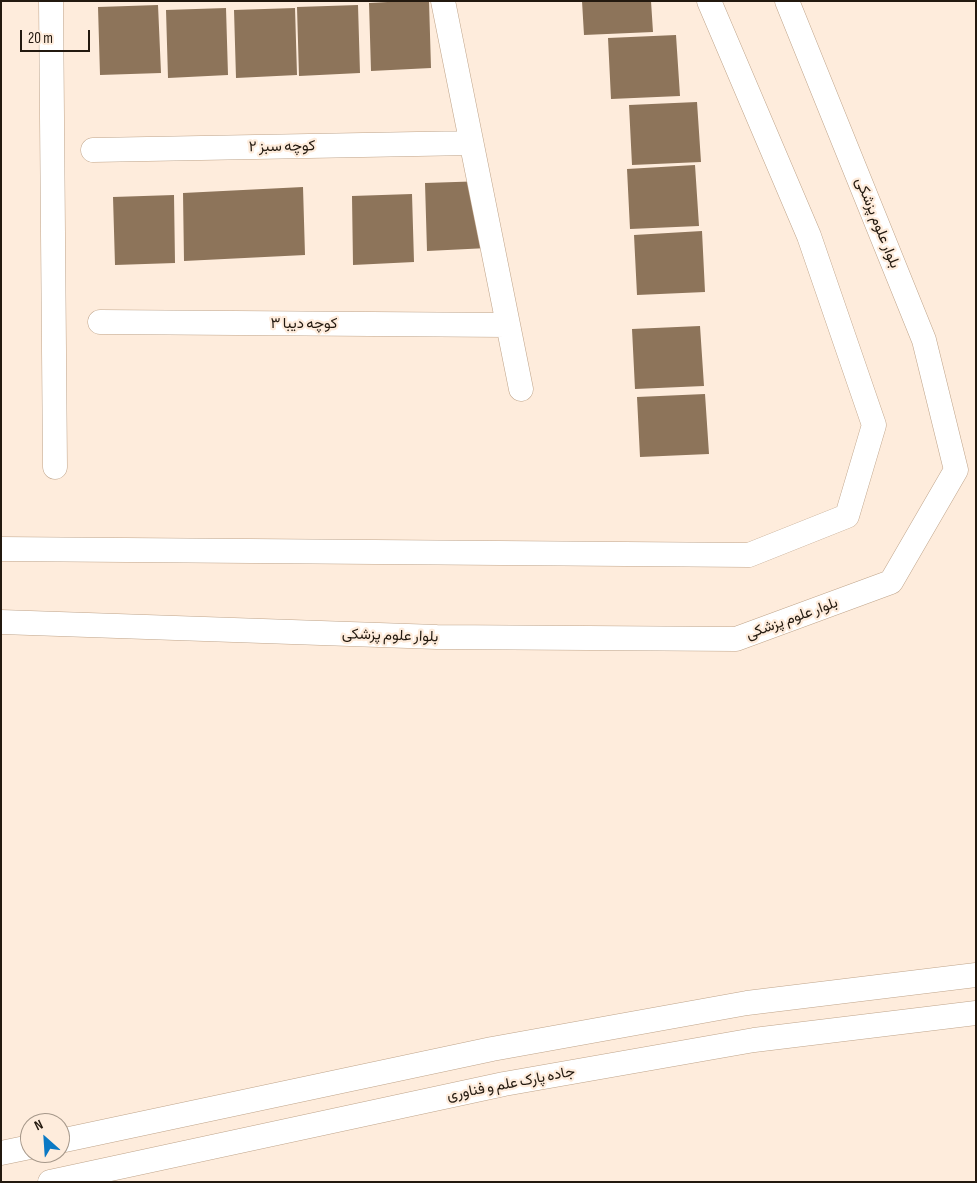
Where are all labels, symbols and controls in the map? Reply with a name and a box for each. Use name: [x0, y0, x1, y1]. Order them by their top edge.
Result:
scale bar: [22, 20, 92, 52]
text: 20 m: [28, 29, 53, 48]
street label: کوچه سبز ۲: [249, 137, 315, 157]
street label: بلوار علوم پزشکی: [851, 175, 903, 271]
street label: کوچه دیبا ۳: [271, 315, 337, 333]
street label: بلوار علوم پزشکی: [744, 594, 840, 644]
street label: بلوار علوم پزشکی: [341, 625, 439, 647]
street label: جاده پارک علم و فناوری: [445, 1063, 577, 1105]
north arrow: [20, 1113, 70, 1163]
text: N: [32, 1116, 46, 1134]

